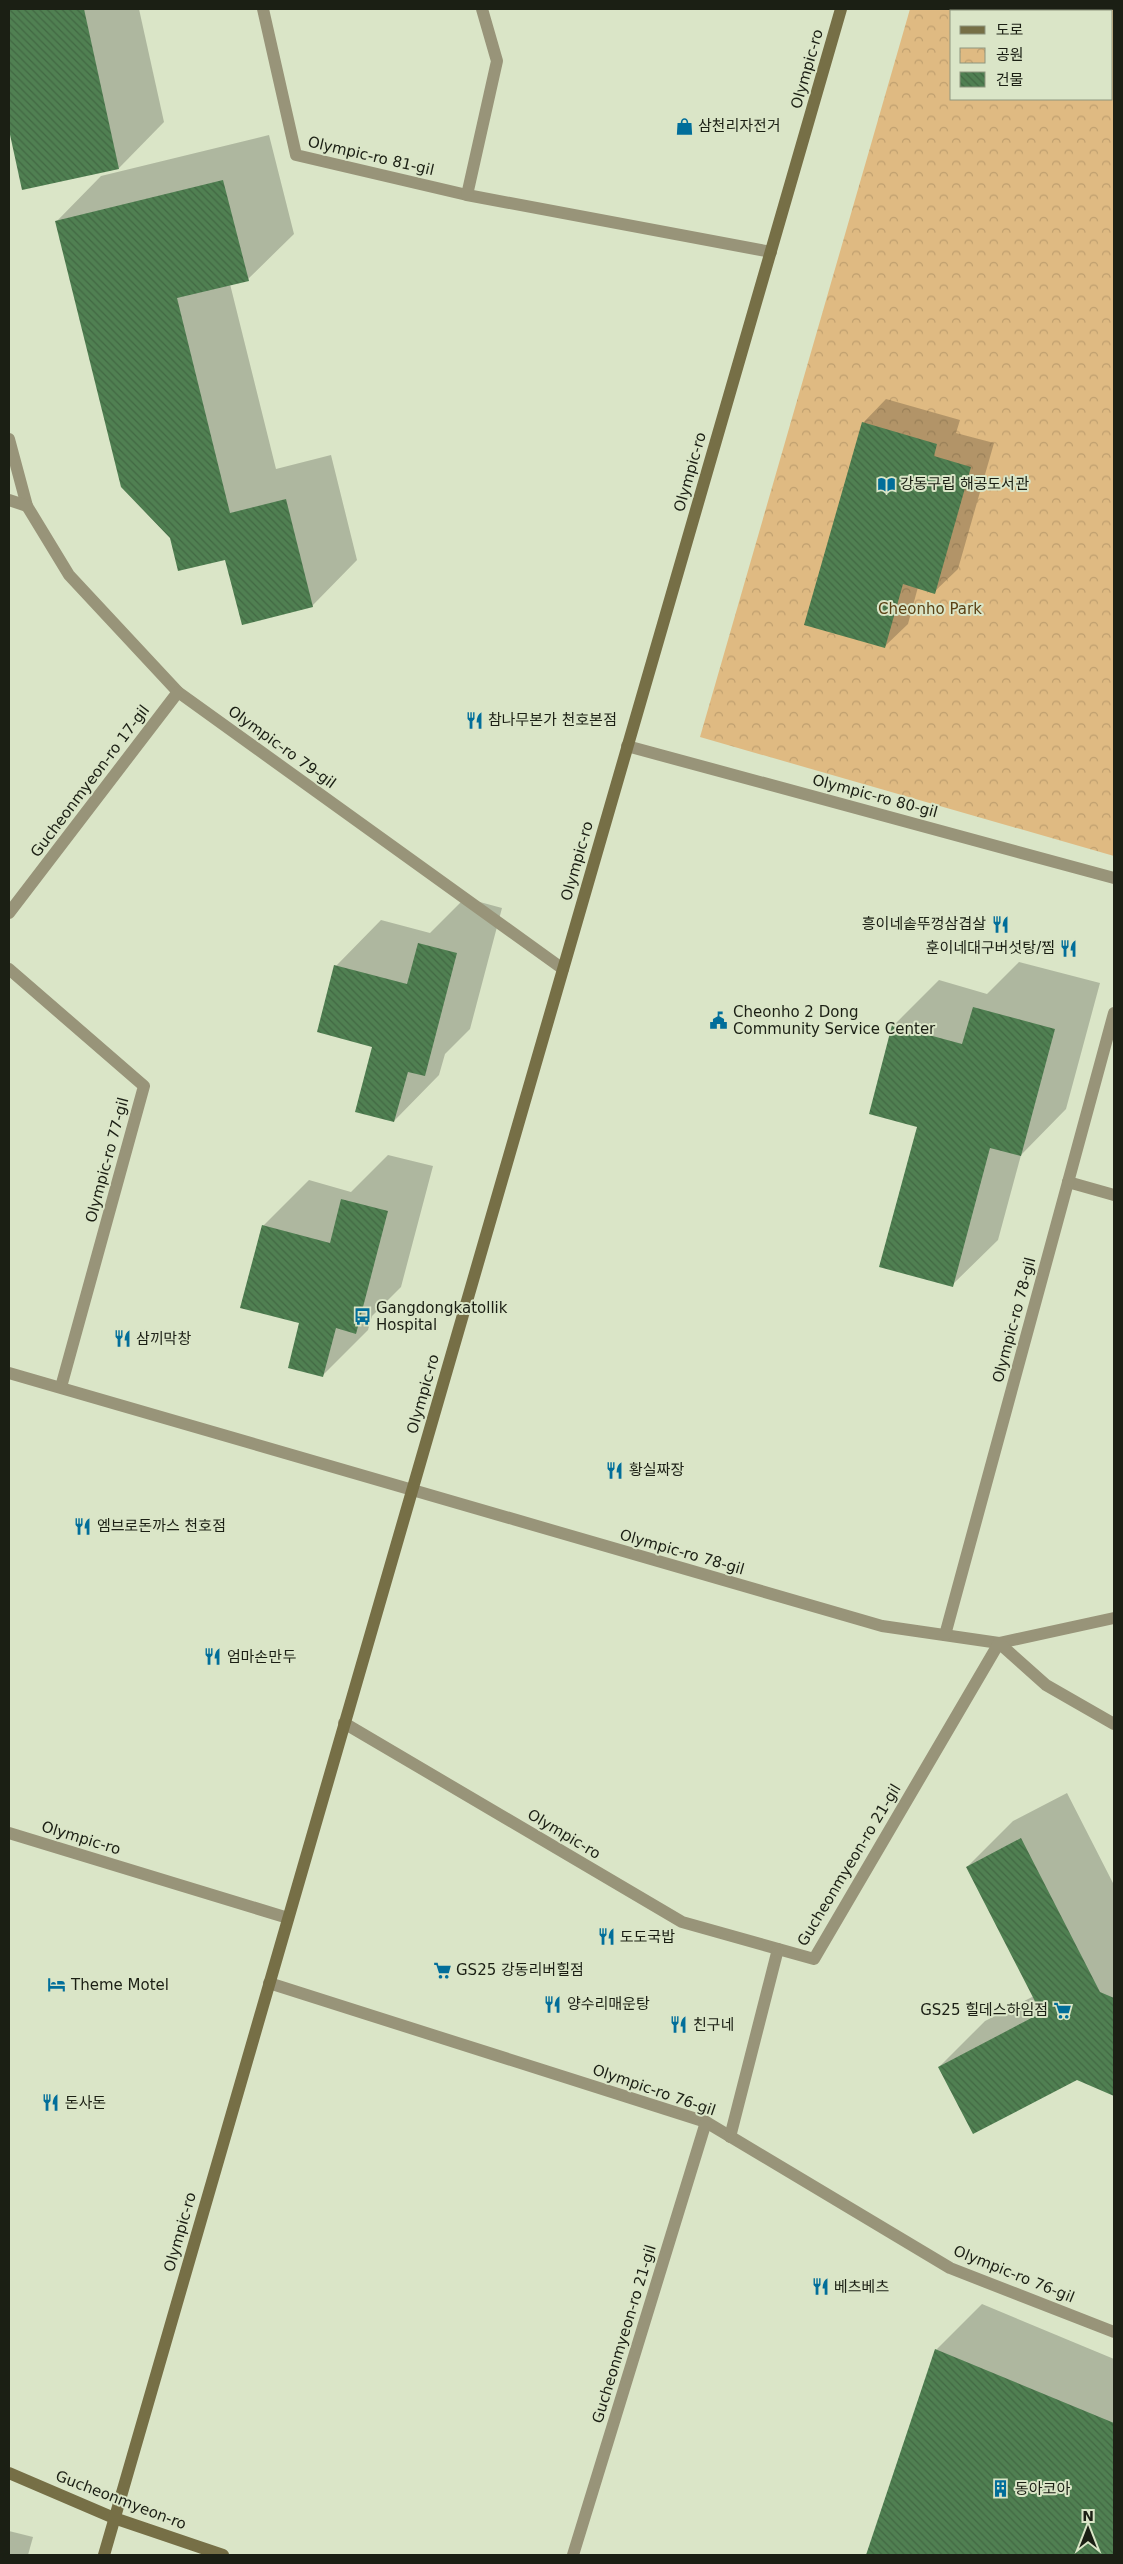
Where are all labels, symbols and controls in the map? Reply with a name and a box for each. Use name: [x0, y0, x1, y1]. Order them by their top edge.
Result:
legend: [950, 10, 1113, 100]
text: 도로: [996, 21, 1024, 39]
street label: Olympic-ro: [787, 27, 827, 111]
text: 공원: [996, 46, 1024, 64]
text: 건물: [996, 71, 1024, 89]
shop icon: 삼천리자전거: [674, 116, 694, 136]
place label: 삼천리자전거: [698, 117, 781, 135]
street label: Olympic-ro 81-gil: [306, 133, 436, 179]
street label: Olympic-ro: [670, 430, 710, 514]
library icon: 강동구립 해공도서관: [876, 474, 896, 494]
place label: 강동구립 해공도서관: [900, 475, 1029, 493]
park label: Cheonho Park: [878, 600, 982, 618]
street label: Gucheonmyeon-ro 17-gil: [27, 701, 153, 861]
street label: Olympic-ro 79-gil: [225, 702, 339, 792]
restaurant icon: 참나무본가 천호본점: [464, 710, 484, 730]
place label: 참나무본가 천호본점: [488, 711, 617, 729]
street label: Olympic-ro 80-gil: [810, 771, 940, 821]
street label: Olympic-ro: [557, 819, 597, 903]
restaurant icon: 흥이네솥뚜껑삼겹살: [990, 914, 1010, 934]
place label: 흥이네솥뚜껑삼겹살: [862, 915, 986, 933]
restaurant icon: 훈이네대구버섯탕/찜: [1059, 938, 1079, 958]
place label: 훈이네대구버섯탕/찜: [926, 939, 1055, 957]
place label: Cheonho 2 Dong Community Service Center: [733, 1003, 936, 1038]
public building icon: Cheonho 2 Dong Community Service Center: [709, 1011, 729, 1031]
street label: Olympic-ro 77-gil: [82, 1095, 132, 1225]
street label: Olympic-ro 78-gil: [989, 1255, 1039, 1385]
place label: Gangdongkatollik Hospital: [376, 1299, 508, 1334]
bus stop icon: Gangdongkatollik Hospital: [352, 1307, 372, 1327]
restaurant icon: 삼끼막창: [112, 1329, 132, 1349]
place label: 삼끼막창: [136, 1330, 191, 1348]
street label: Olympic-ro: [403, 1352, 443, 1436]
restaurant icon: 황실짜장: [605, 1460, 625, 1480]
place label: 황실짜장: [629, 1461, 684, 1479]
restaurant icon: 엠브로돈까스 천호점: [73, 1516, 93, 1536]
place label: 엠브로돈까스 천호점: [97, 1517, 226, 1535]
street label: Olympic-ro 78-gil: [618, 1526, 746, 1578]
restaurant icon: 엄마손만두: [203, 1647, 223, 1667]
place label: 엄마손만두: [227, 1648, 296, 1666]
street label: Gucheonmyeon-ro 21-gil: [793, 1781, 905, 1949]
street label: Olympic-ro: [524, 1805, 604, 1863]
street label: Olympic-ro: [39, 1817, 123, 1859]
restaurant icon: 도도국밥: [596, 1927, 616, 1947]
place label: 도도국밥: [620, 1928, 675, 1946]
supermarket icon: GS25 강동리버힐점: [432, 1960, 452, 1980]
place label: GS25 강동리버힐점: [456, 1961, 584, 1979]
hotel icon: Theme Motel: [47, 1975, 67, 1995]
place label: Theme Motel: [70, 1976, 169, 1994]
restaurant icon: 양수리매운탕: [543, 1994, 563, 2014]
place label: 양수리매운탕: [567, 1995, 650, 2013]
supermarket icon: GS25 힐데스하임점: [1052, 2000, 1072, 2020]
place label: GS25 힐데스하임점: [920, 2001, 1048, 2019]
restaurant icon: 친구네: [669, 2015, 689, 2035]
place label: 친구네: [693, 2016, 734, 2034]
street label: Olympic-ro 76-gil: [590, 2060, 718, 2120]
restaurant icon: 돈사돈: [41, 2093, 61, 2113]
place label: 돈사돈: [65, 2094, 106, 2112]
street label: Olympic-ro: [160, 2190, 200, 2274]
street label: Olympic-ro 76-gil: [951, 2242, 1077, 2306]
street label: Gucheonmyeon-ro 21-gil: [588, 2243, 660, 2425]
restaurant icon: 베츠베츠: [810, 2277, 830, 2297]
place label: 베츠베츠: [834, 2278, 889, 2296]
street label: Gucheonmyeon-ro: [53, 2467, 189, 2533]
building icon: 동아코아: [991, 2479, 1011, 2499]
place label: 동아코아: [1015, 2480, 1070, 2498]
north arrow: [1063, 2504, 1113, 2554]
text: N: [1082, 2508, 1094, 2524]

